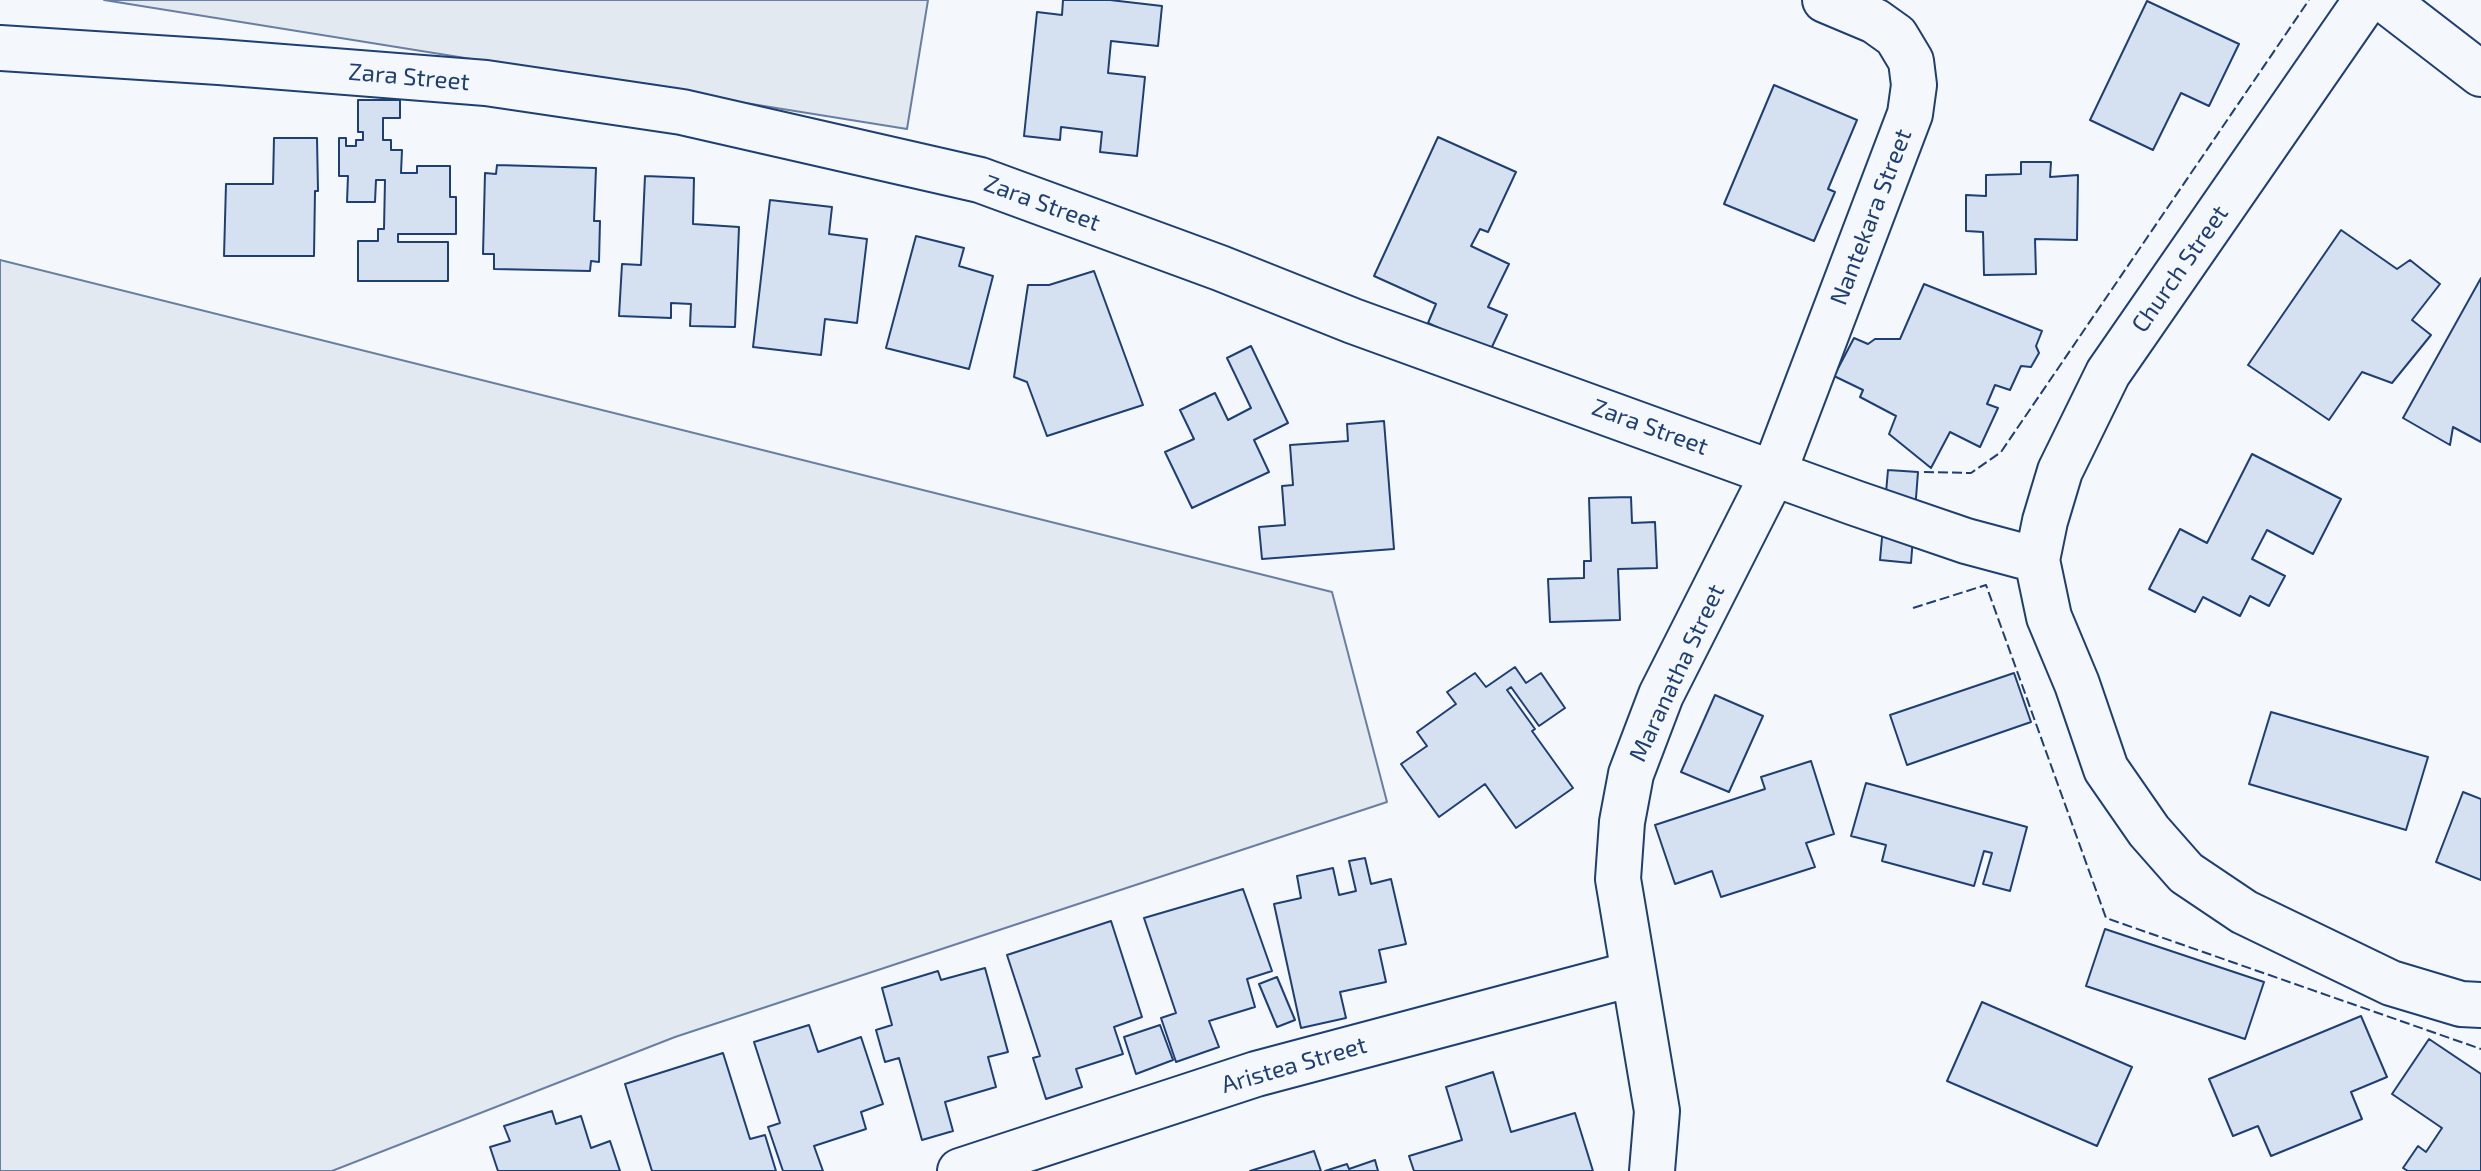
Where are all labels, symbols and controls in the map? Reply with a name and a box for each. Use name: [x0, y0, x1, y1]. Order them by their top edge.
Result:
street label: Zara Street: [347, 57, 471, 97]
street label: Nantekara Street: [1824, 125, 1918, 309]
street label: Zara Street: [980, 169, 1104, 237]
street label: Church Street: [2126, 200, 2234, 338]
street label: Zara Street: [1588, 393, 1712, 461]
street label: Maranatha Street: [1623, 580, 1731, 766]
street label: Aristea Street: [1218, 1030, 1370, 1100]

